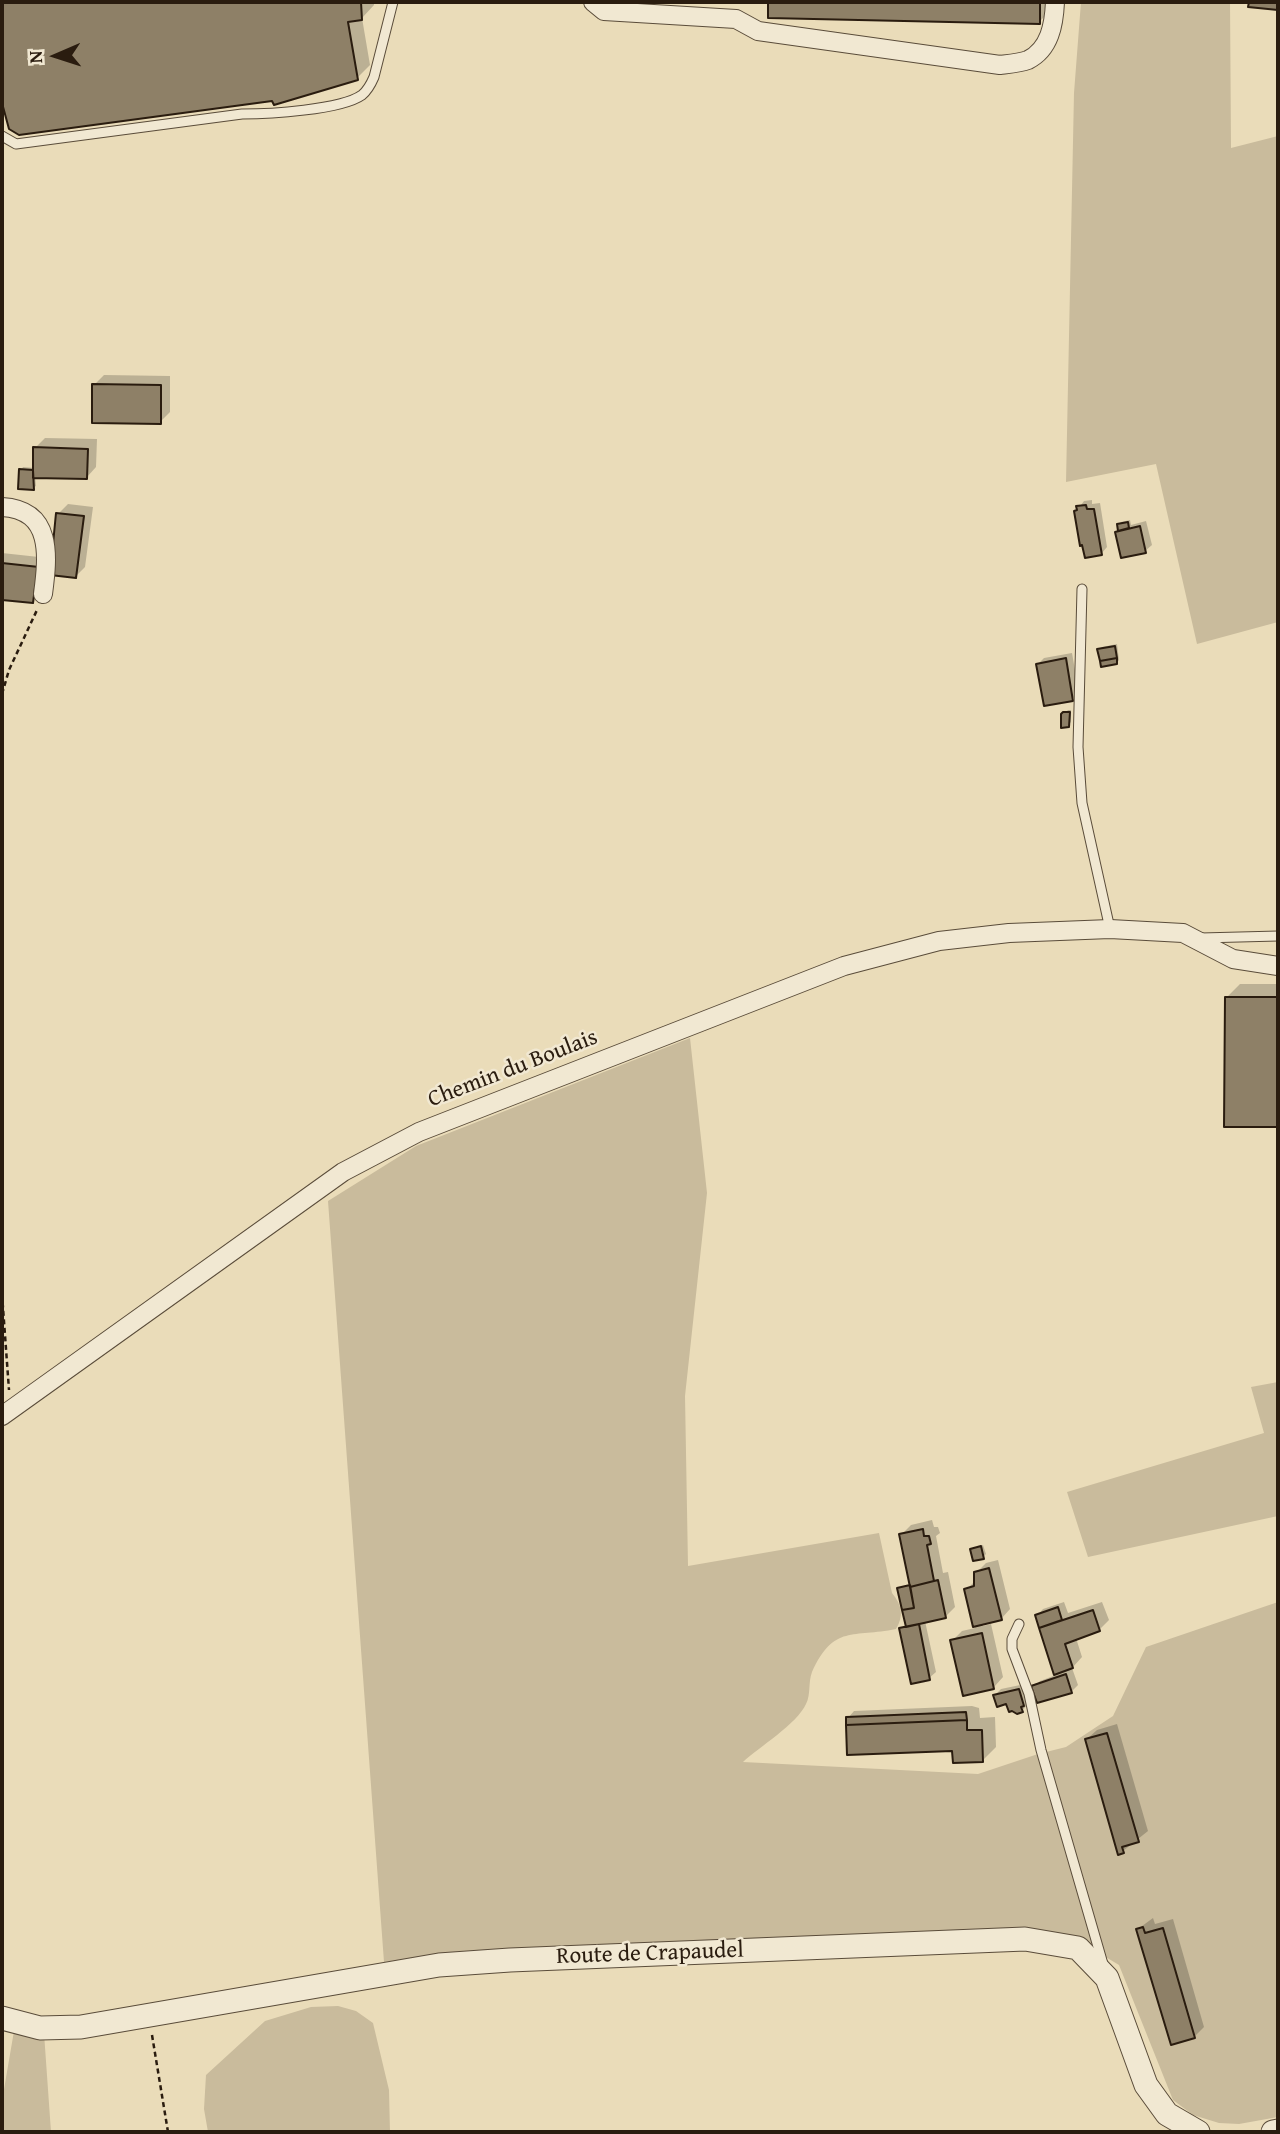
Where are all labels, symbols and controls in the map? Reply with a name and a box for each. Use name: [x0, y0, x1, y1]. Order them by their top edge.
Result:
north arrow: [21, 21, 91, 91]
text: N: [21, 50, 49, 64]
street label: Chemin du Boulais: [424, 1024, 602, 1114]
street label: Route de Crapaudel: [556, 1937, 744, 1971]

